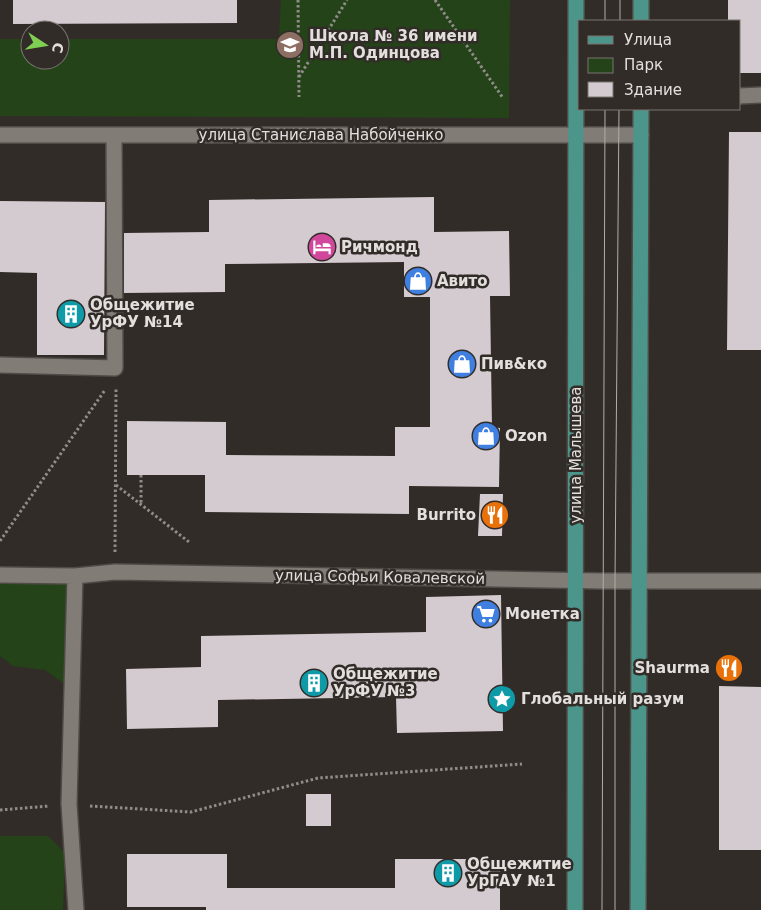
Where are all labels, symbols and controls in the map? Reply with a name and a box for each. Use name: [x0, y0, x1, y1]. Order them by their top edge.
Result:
north arrow: [20, 20, 70, 70]
legend: [578, 20, 741, 110]
place label: Школа № 36 имени М.П. Одинцова: [309, 27, 478, 62]
school or university icon: Школа № 36 имени М.П. Одинцова: [275, 30, 305, 60]
text: Улица: [624, 31, 672, 49]
text: С: [49, 41, 67, 54]
text: Парк: [624, 56, 663, 74]
text: Здание: [624, 81, 682, 99]
street label: улица Станислава Набойченко: [199, 126, 443, 144]
hotel icon: Ричмонд: [307, 232, 337, 262]
place label: Ричмонд: [341, 238, 418, 256]
shop icon: Авито: [403, 266, 433, 296]
place label: Авито: [437, 272, 488, 290]
place label: Общежитие УрФУ №14: [90, 296, 195, 331]
building icon: Общежитие УрФУ №14: [56, 299, 86, 329]
shop icon: Пив&ко: [447, 349, 477, 379]
place label: Пив&ко: [481, 355, 547, 373]
street label: улица Малышева: [567, 387, 585, 523]
shop icon: Ozon: [471, 421, 501, 451]
place label: Ozon: [505, 427, 547, 445]
restaurant icon: Burrito: [480, 500, 510, 530]
place label: Burrito: [416, 506, 476, 524]
street label: улица Софьи Ковалевской: [275, 566, 485, 588]
supermarket icon: Монетка: [471, 599, 501, 629]
place label: Монетка: [505, 605, 580, 623]
restaurant icon: Shaurma: [714, 653, 744, 683]
place label: Shaurma: [635, 659, 710, 677]
place label: Общежитие УрФУ №3: [333, 665, 438, 700]
building icon: Общежитие УрФУ №3: [299, 668, 329, 698]
place icon: Глобальный разум: [487, 684, 517, 714]
place label: Глобальный разум: [521, 690, 684, 708]
place label: Общежитие УрГАУ №1: [467, 855, 572, 890]
building icon: Общежитие УрГАУ №1: [433, 858, 463, 888]

